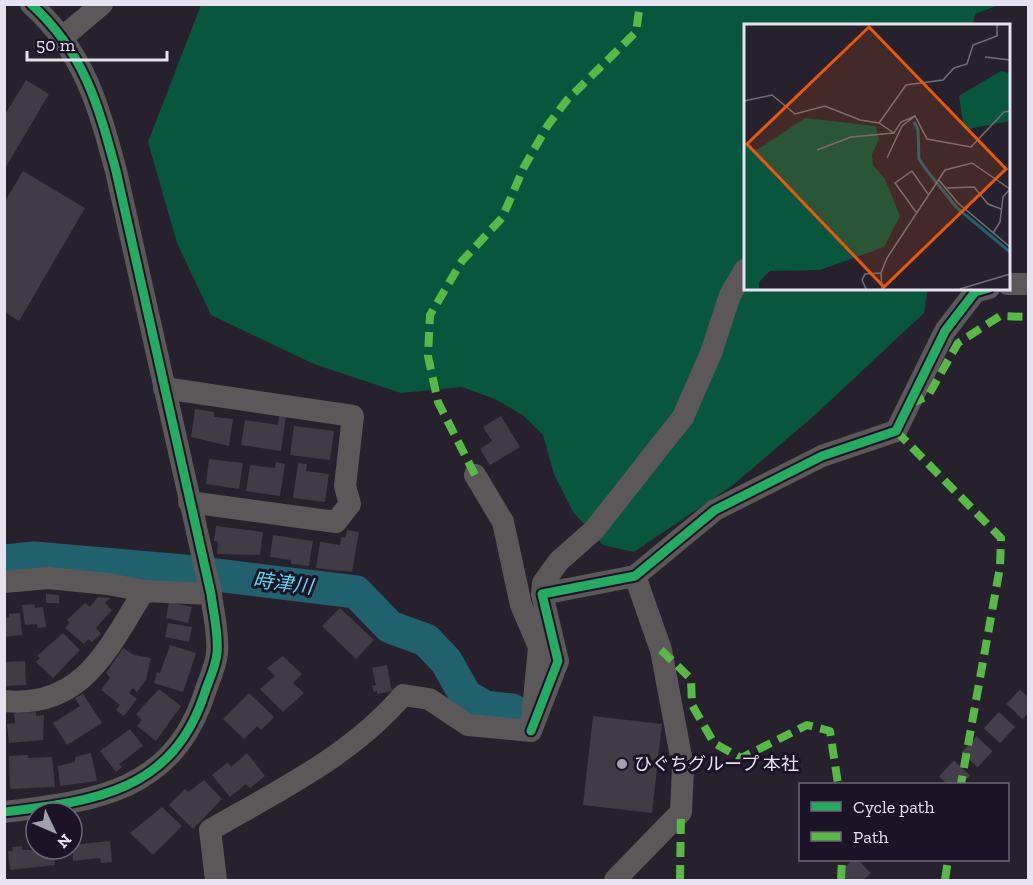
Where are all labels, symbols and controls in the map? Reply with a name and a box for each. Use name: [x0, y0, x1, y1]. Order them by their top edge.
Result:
scale bar: [27, 24, 166, 62]
inset map: [744, 24, 1009, 290]
text: 50 m: [36, 34, 76, 56]
water label: 時津川: [252, 567, 316, 599]
place label: ひぐちグループ 本社: [634, 753, 799, 775]
marker: ひぐちグループ 本社: [615, 757, 629, 771]
legend: [799, 783, 1009, 861]
text: Cycle path: [853, 796, 935, 818]
north arrow: [24, 801, 84, 861]
text: Path: [853, 826, 889, 848]
text: N: [53, 830, 75, 852]

